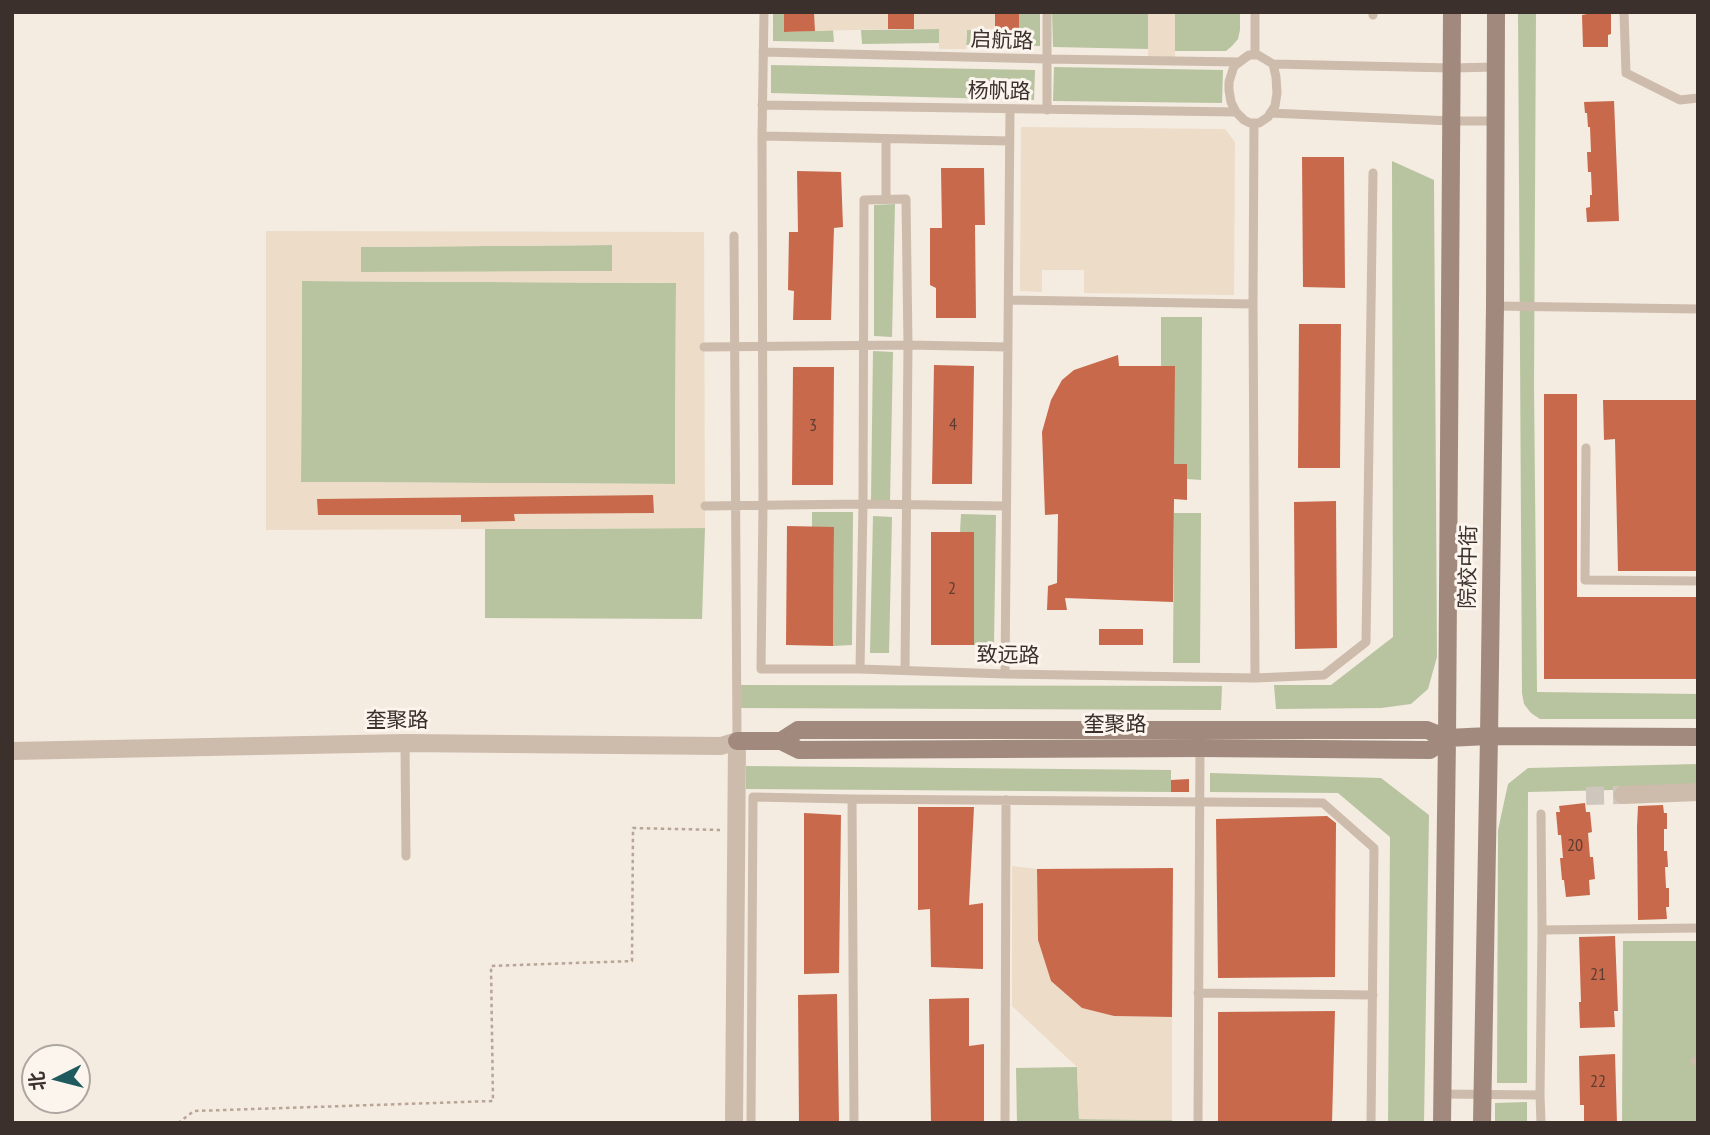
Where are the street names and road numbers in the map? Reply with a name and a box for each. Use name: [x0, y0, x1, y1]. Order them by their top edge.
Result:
street label: 启航路: [970, 27, 1034, 55]
street label: 杨帆路: [967, 79, 1031, 105]
street label: 院校中街: [1456, 525, 1482, 609]
street label: 致远路: [976, 643, 1040, 669]
street label: 奎聚路: [366, 708, 428, 734]
street label: 奎聚路: [1084, 712, 1146, 738]

